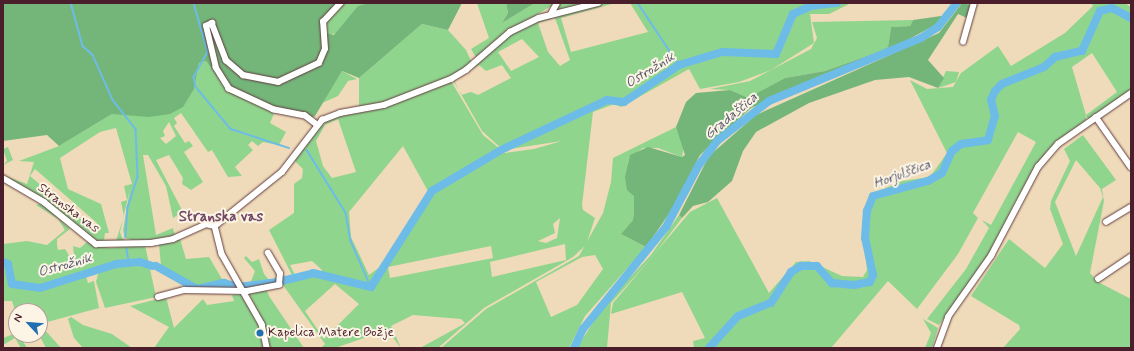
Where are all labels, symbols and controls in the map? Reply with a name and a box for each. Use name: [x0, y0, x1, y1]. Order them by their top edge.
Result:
water label: Ostrožnik: [622, 48, 678, 92]
water label: Gradaščica: [701, 89, 761, 143]
water label: Horjulščica: [871, 156, 933, 192]
street label: Stranska vas: [35, 181, 101, 237]
district label: Stranska vas: [179, 209, 263, 227]
water label: Ostrožnik: [36, 249, 94, 281]
north arrow: [8, 303, 48, 343]
text: N: [10, 312, 26, 325]
place label: Kapelica Matere Božje: [268, 325, 393, 341]
marker: Kapelica Matere Božje: [255, 328, 265, 338]

